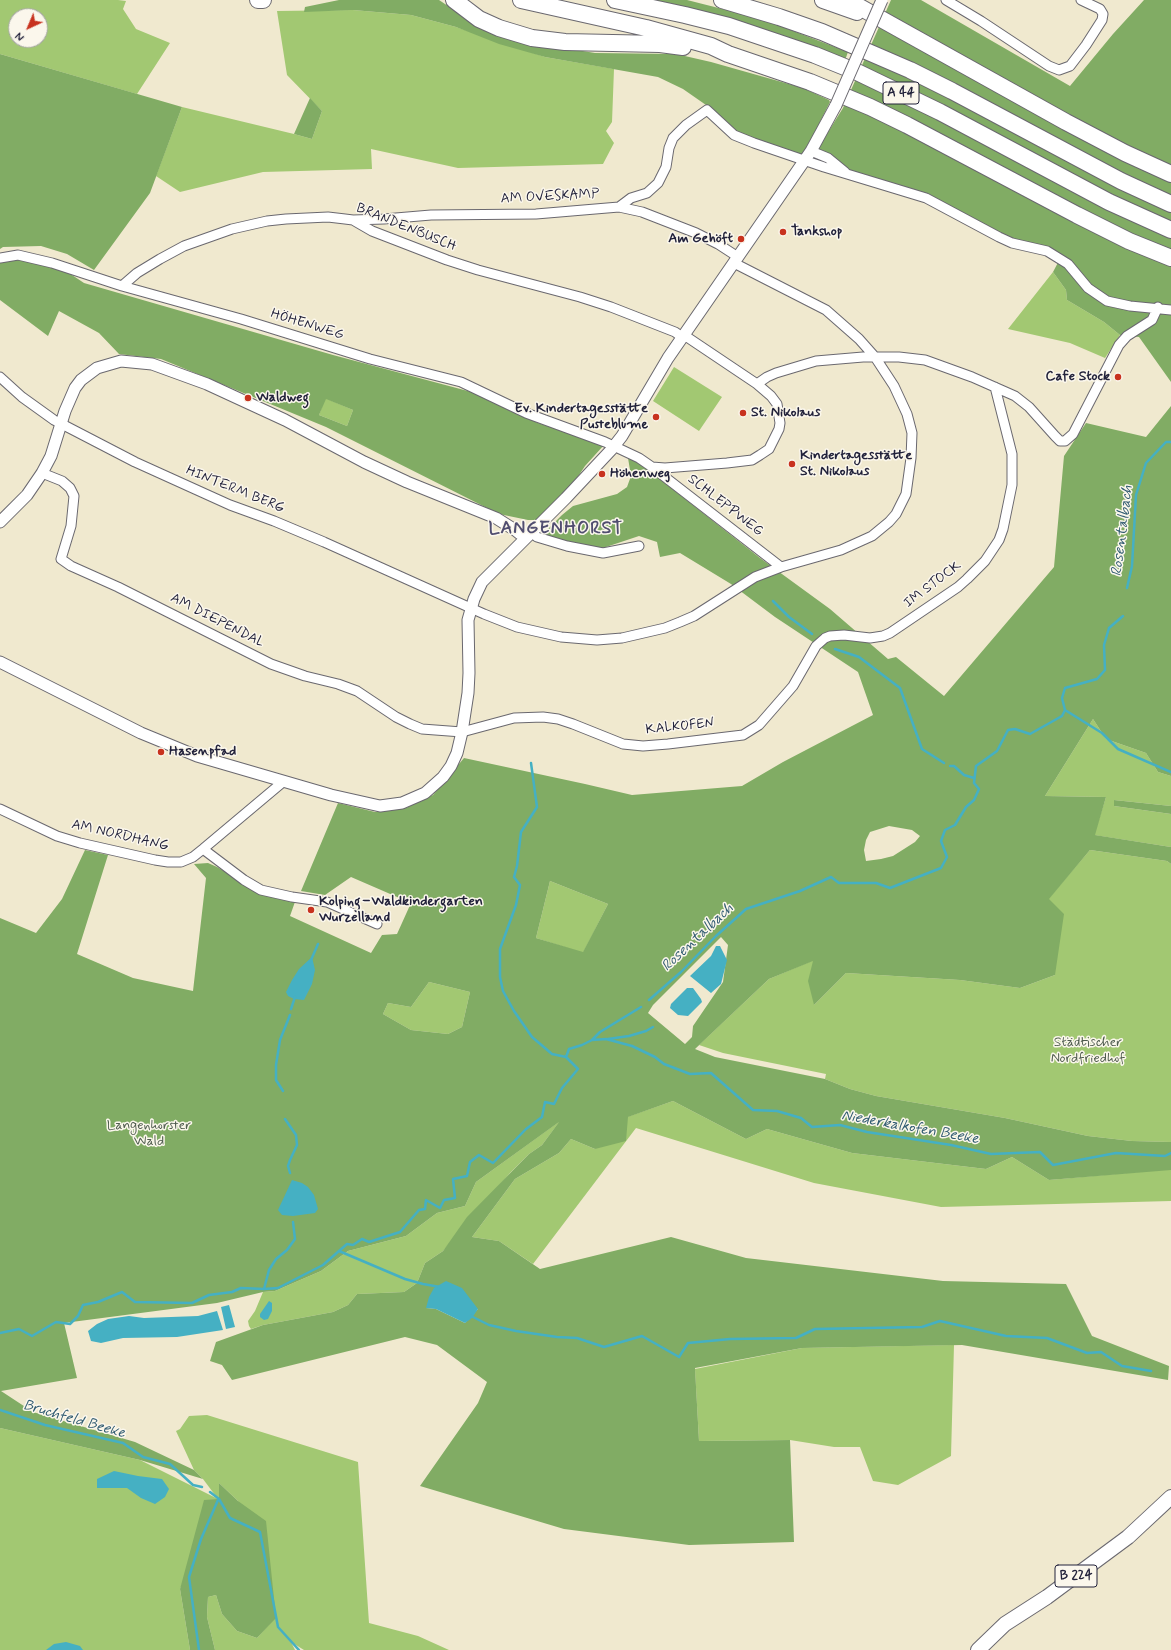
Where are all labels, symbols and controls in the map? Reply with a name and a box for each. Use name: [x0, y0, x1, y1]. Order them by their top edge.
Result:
north arrow: [8, 8, 48, 48]
text: N: [13, 28, 28, 43]
road number: A 44: [883, 82, 919, 104]
street label: AM OVESKAMP: [500, 186, 600, 208]
street label: BRANDENBUSCH: [353, 200, 459, 256]
place label: Tankshop: [791, 224, 842, 240]
marker: Tankshop: [778, 227, 788, 237]
place label: Am Gehöft: [668, 231, 733, 247]
marker: Am Gehöft: [736, 234, 746, 244]
street label: HÖHENWEG: [268, 306, 346, 344]
place label: Cafe Stock: [1045, 369, 1110, 385]
marker: Cafe Stock: [1113, 372, 1123, 382]
place label: Waldweg: [256, 390, 309, 406]
marker: Waldweg: [243, 393, 253, 403]
place label: Ev. Kindertagesstätte Pusteblume: [514, 401, 648, 434]
place label: St. Nikolaus: [751, 405, 820, 421]
marker: St. Nikolaus: [738, 408, 748, 418]
marker: Ev. Kindertagesstätte Pusteblume: [651, 412, 661, 422]
place label: Kindertagesstätte St. Nikolaus: [800, 448, 912, 480]
marker: Kindertagesstätte St. Nikolaus: [787, 459, 797, 469]
street label: HINTERM BERG: [183, 463, 287, 517]
place label: Höhenweg: [610, 466, 670, 482]
marker: Höhenweg: [597, 469, 607, 479]
street label: SCHLEPPWEG: [684, 471, 766, 541]
water label: Rosentalbach: [1108, 484, 1138, 578]
district label: LANGENHORST: [486, 518, 626, 540]
street label: IM STOCK: [901, 558, 965, 612]
street label: AM DIEPENDAL: [167, 590, 267, 652]
street label: KALKOFEN: [645, 715, 715, 739]
place label: Hasenpfad: [169, 744, 236, 760]
marker: Hasenpfad: [156, 747, 166, 757]
street label: AM NORDHANG: [70, 817, 170, 855]
place label: Kolping–Waldkindergarten Wurzelland: [319, 894, 483, 926]
water label: Rosentalbach: [658, 900, 738, 976]
marker: Kolping–Waldkindergarten Wurzelland: [306, 905, 316, 915]
park label: Städtischer Nordfriedhof: [1051, 1035, 1125, 1068]
water label: Niederkalkofen Beeke: [840, 1107, 980, 1149]
park label: Langenhorster Wald: [107, 1118, 191, 1150]
water label: Bruchfeld Beeke: [21, 1397, 127, 1443]
road number: B 224: [1055, 1565, 1097, 1587]

